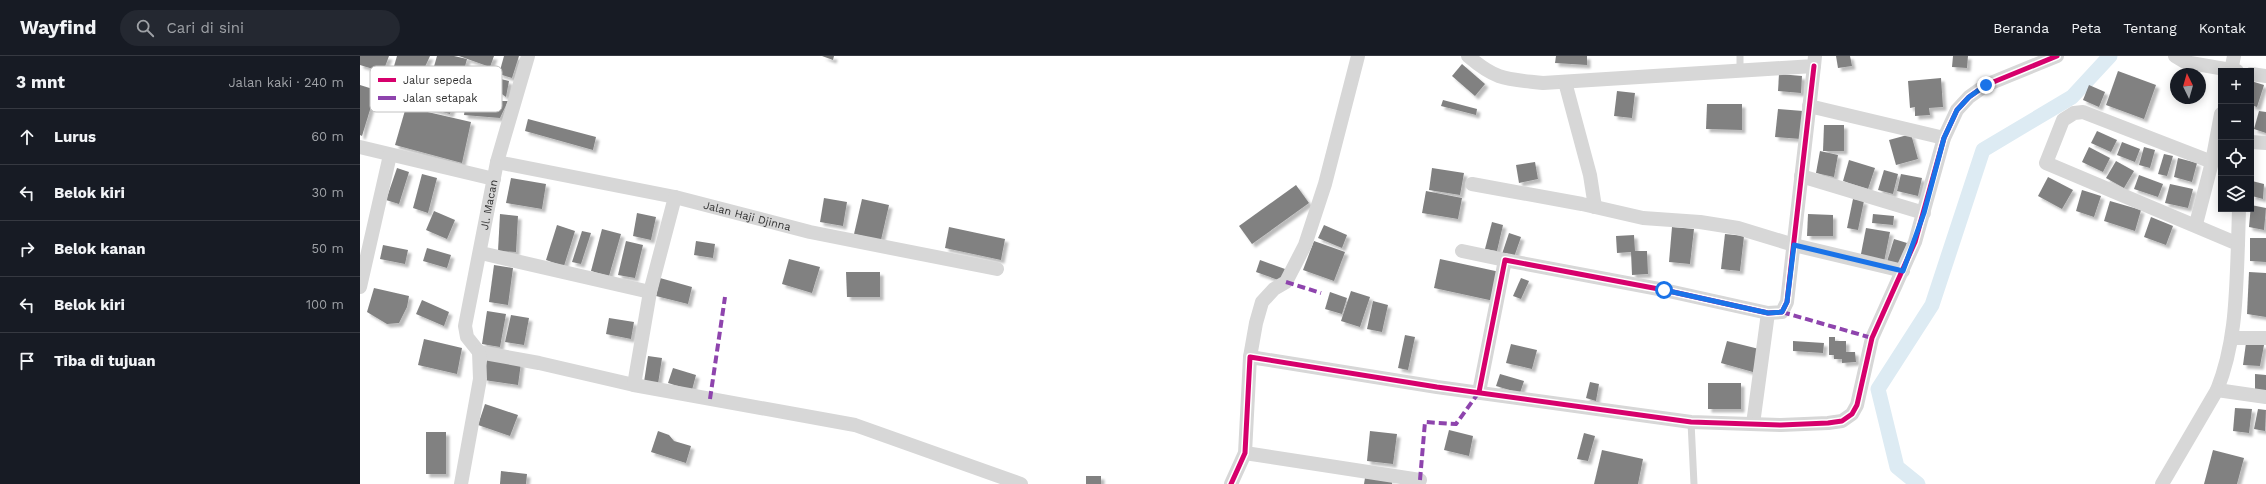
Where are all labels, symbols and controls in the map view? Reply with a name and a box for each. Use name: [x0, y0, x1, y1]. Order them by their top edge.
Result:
search box: [120, 10, 400, 46]
text: Wayfind: [20, 16, 96, 39]
icon: search: [134, 17, 156, 39]
text: Cari di sini: [166, 19, 244, 37]
text: Beranda: [1993, 20, 2049, 36]
text: Peta: [2071, 20, 2101, 36]
text: Tentang: [2123, 20, 2177, 36]
text: Kontak: [2199, 20, 2246, 36]
legend: [370, 66, 502, 112]
north arrow: [2170, 68, 2206, 104]
map controls: [2218, 68, 2254, 212]
button: +: [2218, 68, 2254, 104]
text: 3 mnt: [16, 72, 65, 92]
text: Jalur sepeda: [403, 74, 472, 87]
text: Jalan kaki · 240 m: [228, 75, 344, 90]
route end: [1977, 76, 1995, 94]
text: Jalan setapak: [403, 92, 478, 105]
button: −: [2218, 104, 2254, 140]
icon: ahead: [16, 126, 38, 148]
text: Lurus: [54, 128, 96, 146]
text: 60 m: [311, 129, 344, 144]
button: locate: [2218, 140, 2254, 176]
button: layers: [2218, 176, 2254, 212]
street label: Jl. Macan: [478, 178, 500, 231]
icon: left: [16, 182, 38, 204]
text: Belok kiri: [54, 184, 125, 202]
text: 30 m: [312, 185, 344, 200]
street label: Jalan Haji Djinna: [702, 199, 792, 234]
icon: right: [16, 238, 38, 260]
text: Belok kanan: [54, 240, 145, 258]
text: 50 m: [312, 241, 344, 256]
route start: [1655, 281, 1673, 299]
icon: left: [16, 294, 38, 316]
text: Belok kiri: [54, 296, 125, 314]
text: 100 m: [306, 297, 344, 312]
icon: arrive: [16, 350, 38, 372]
text: Tiba di tujuan: [54, 352, 156, 370]

